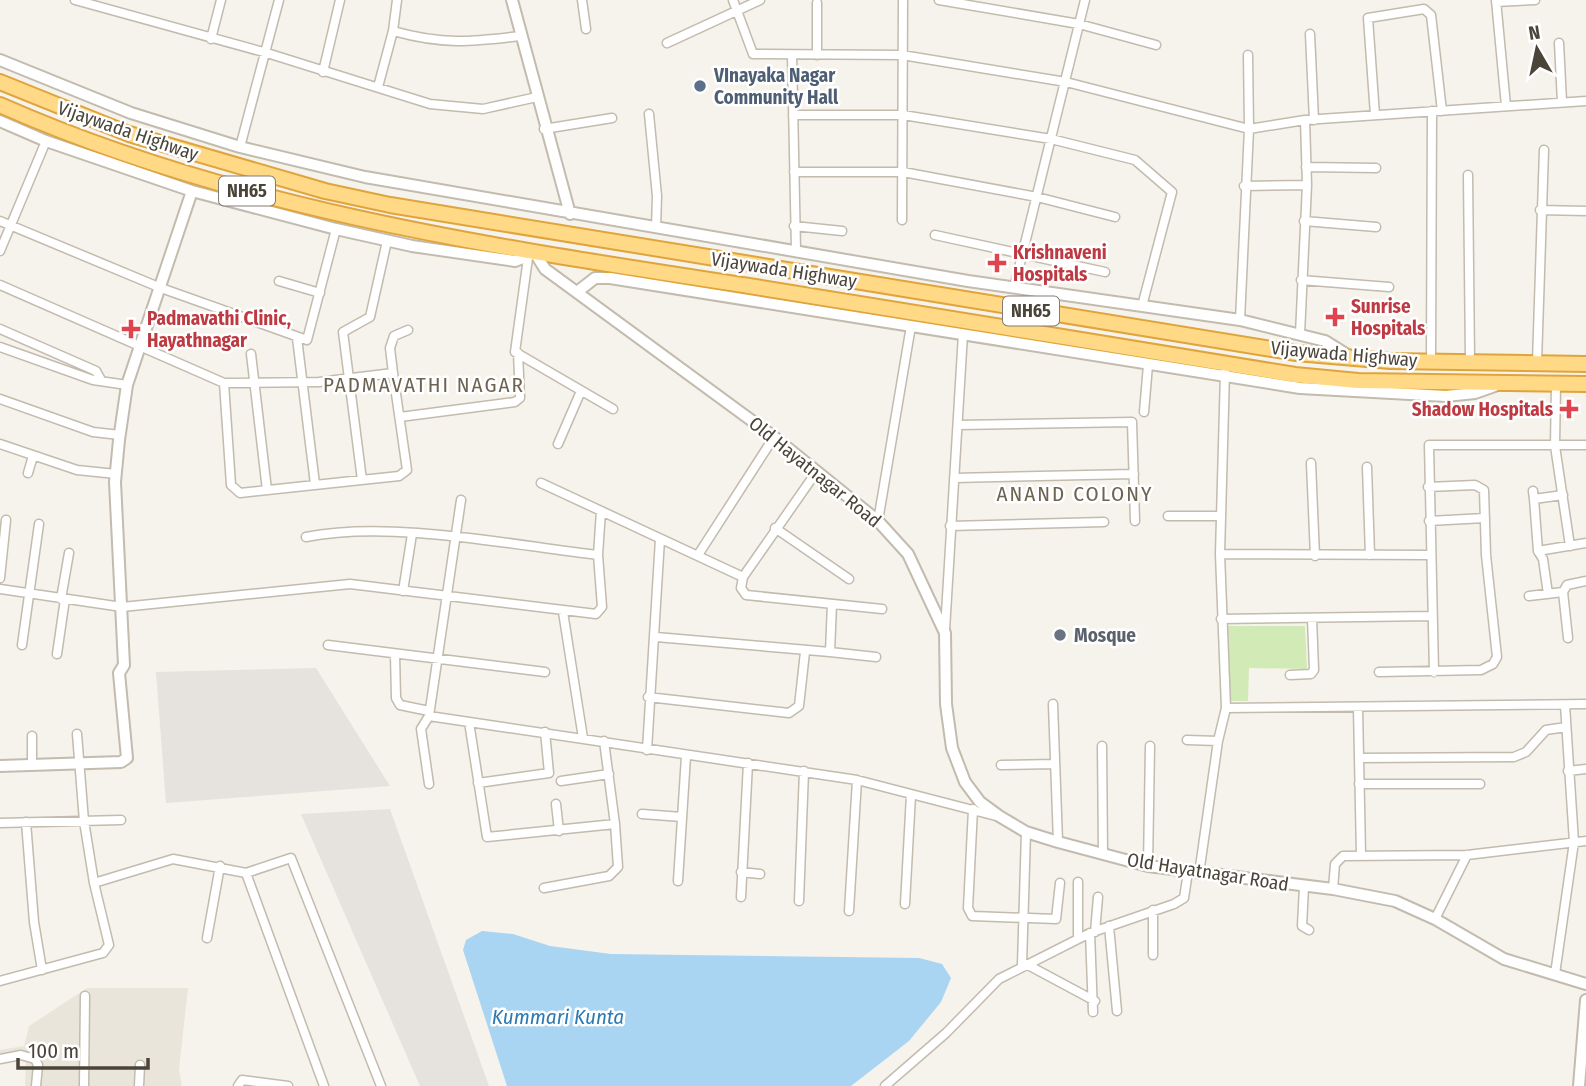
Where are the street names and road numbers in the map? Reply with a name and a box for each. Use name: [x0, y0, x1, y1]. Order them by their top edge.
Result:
street label: Vijaywada Highway: [55, 96, 202, 166]
road number: NH65: [219, 176, 275, 206]
street label: Vijaywada Highway: [710, 247, 859, 293]
road number: NH65: [1003, 296, 1059, 326]
street label: Vijaywada Highway: [1270, 336, 1419, 372]
street label: Old Hayatnagar Road: [744, 412, 886, 532]
street label: Old Hayatnagar Road: [1126, 848, 1290, 896]

